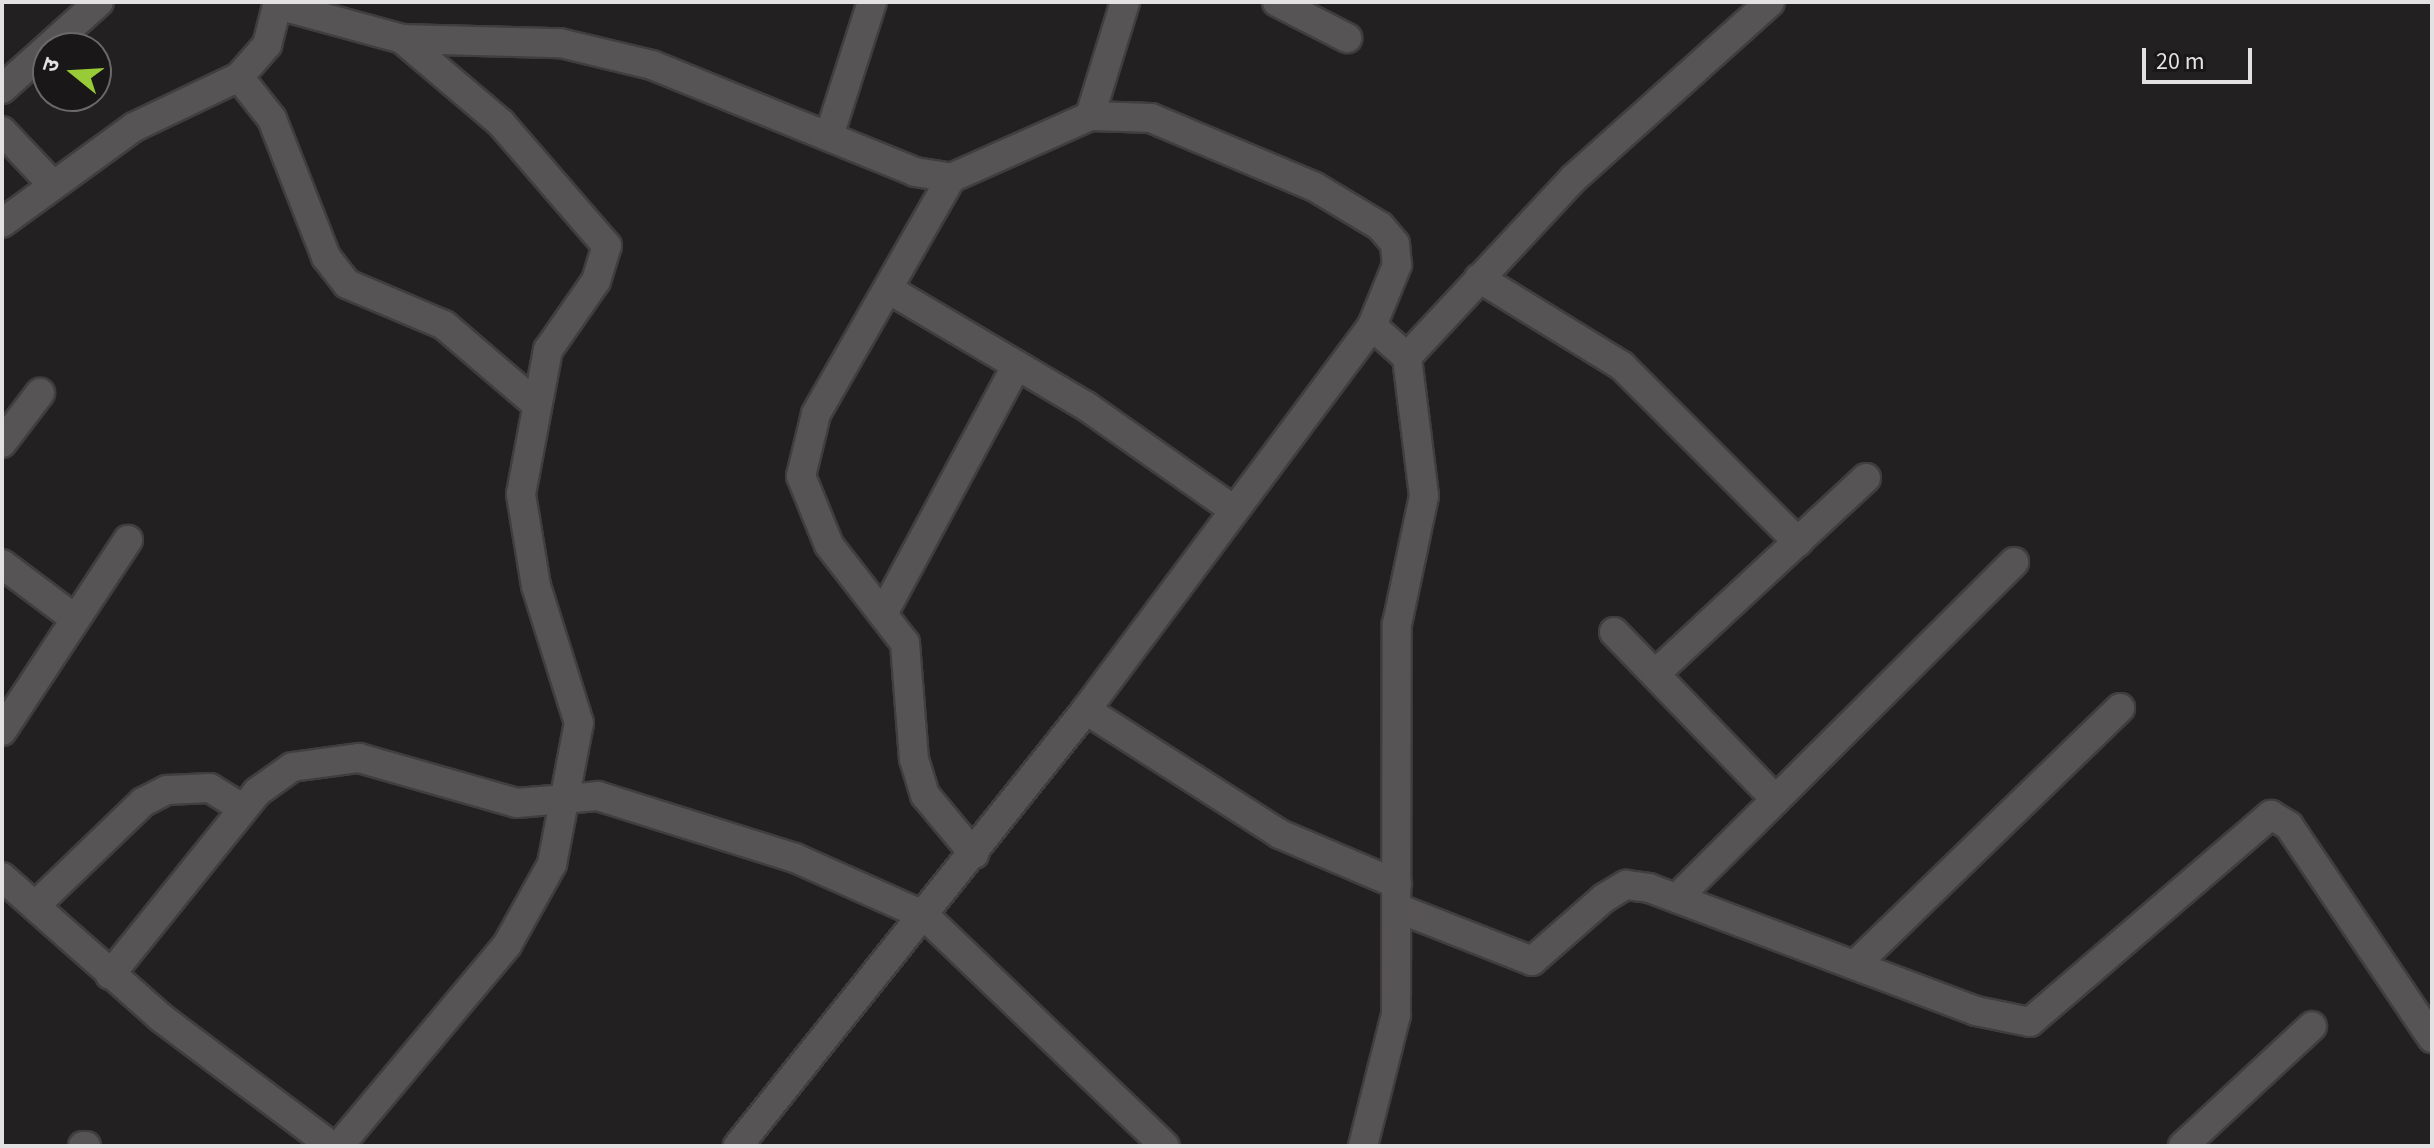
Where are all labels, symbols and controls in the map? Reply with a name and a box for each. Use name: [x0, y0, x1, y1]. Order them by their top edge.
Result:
north arrow: [32, 32, 112, 112]
scale bar: [2146, 32, 2256, 82]
text: 20 m: [2156, 44, 2205, 79]
text: उ: [34, 54, 68, 76]

